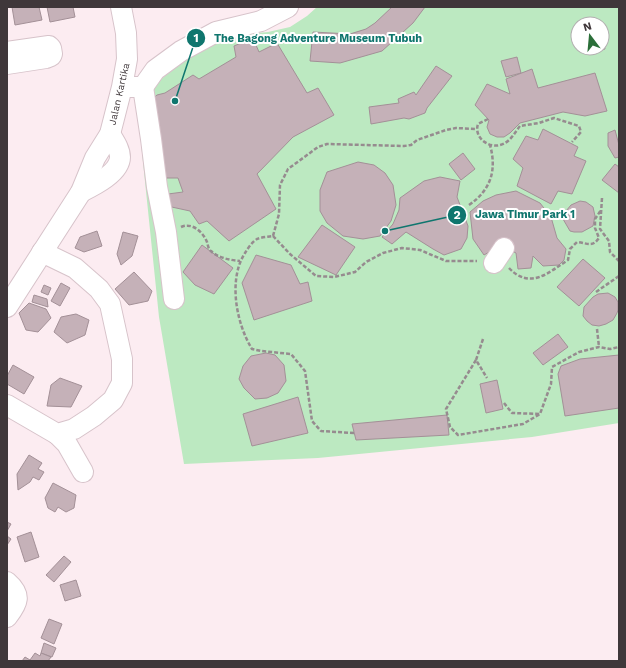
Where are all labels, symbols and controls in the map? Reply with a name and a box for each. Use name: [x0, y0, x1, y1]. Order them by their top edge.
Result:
north arrow: [570, 16, 610, 56]
text: N: [582, 19, 593, 34]
callout: The Bagong Adventure Museum Tubuh: [186, 27, 430, 50]
text: 1: [193, 31, 199, 45]
text: The Bagong Adventure Museum Tubuh: [214, 32, 422, 45]
street label: Jalan Kartika: [107, 62, 132, 126]
callout: Jawa Timur Park 1: [447, 203, 583, 226]
text: 2: [453, 208, 461, 222]
text: Jawa Timur Park 1: [475, 208, 575, 221]

